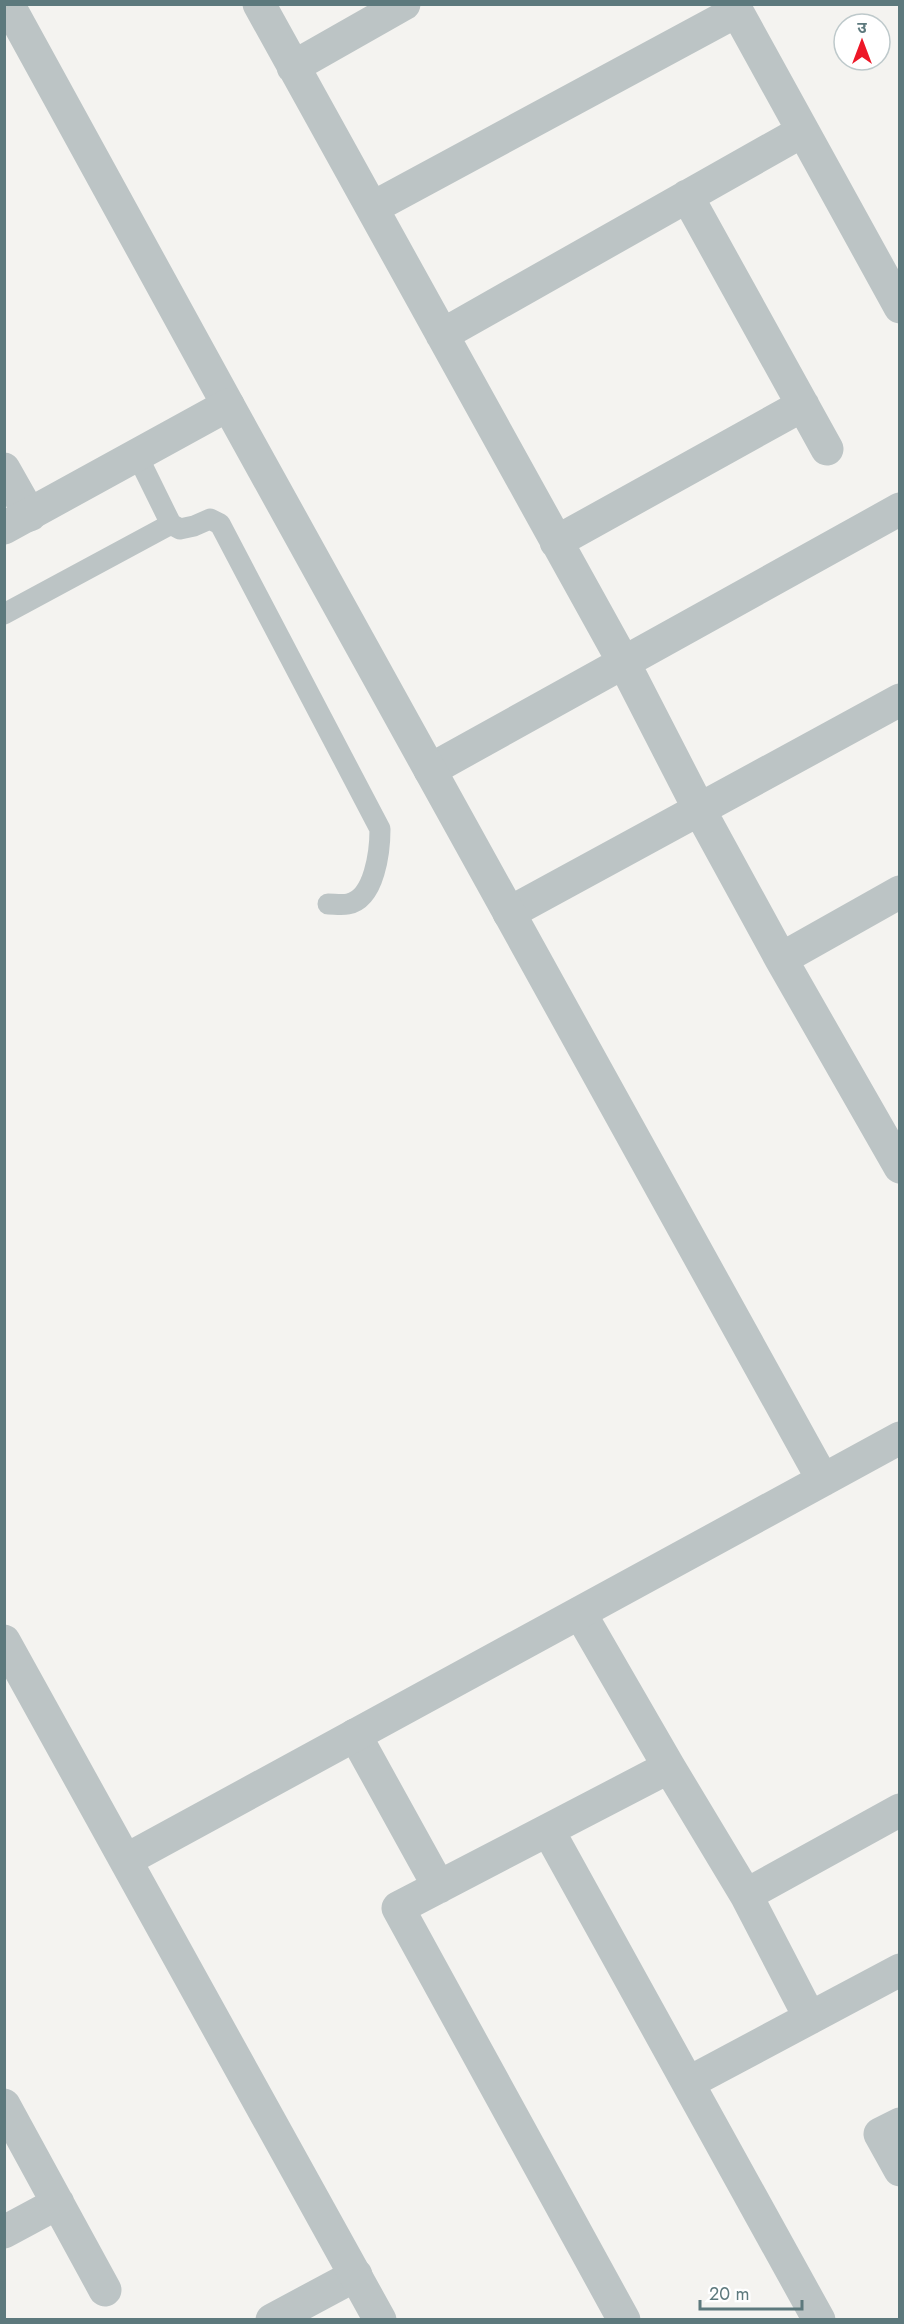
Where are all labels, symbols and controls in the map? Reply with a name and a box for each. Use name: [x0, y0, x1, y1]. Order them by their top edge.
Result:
north arrow: [832, 12, 892, 72]
text: उ: [857, 16, 867, 39]
scale bar: [700, 2273, 802, 2311]
text: 20 m: [709, 2281, 749, 2307]

